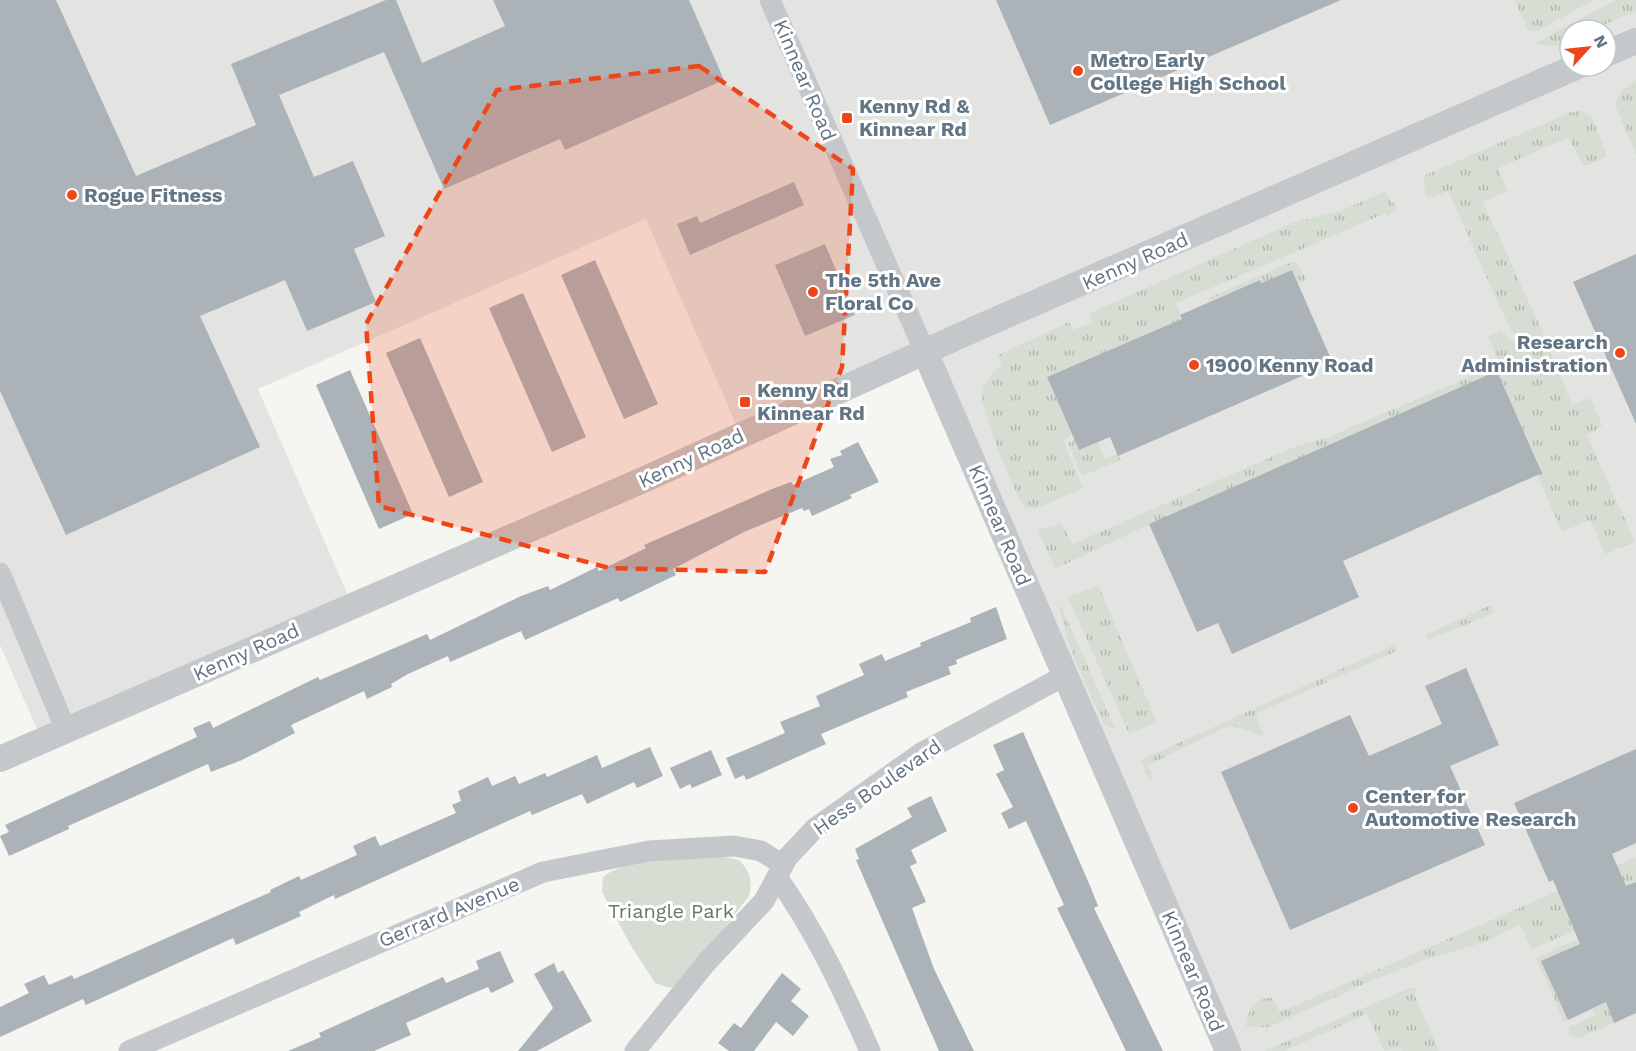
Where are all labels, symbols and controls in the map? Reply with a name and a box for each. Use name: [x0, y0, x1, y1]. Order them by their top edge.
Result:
street label: Kinnear Road: [769, 16, 841, 144]
north arrow: [1558, 18, 1618, 78]
text: N: [1590, 32, 1612, 51]
place label: Metro Early College High School: [1090, 48, 1286, 95]
marker: Metro Early College High School: [1071, 64, 1085, 78]
place label: Kenny Rd & Kinnear Rd: [859, 94, 969, 141]
marker: Kenny Rd & Kinnear Rd: [840, 111, 854, 125]
place label: Rogue Fitness: [84, 183, 223, 207]
marker: Rogue Fitness: [65, 188, 79, 202]
street label: Kenny Road: [1078, 227, 1192, 295]
place label: The 5th Ave Floral Co: [825, 268, 941, 315]
marker: The 5th Ave Floral Co: [806, 285, 820, 299]
place label: Research Administration: [1461, 330, 1608, 377]
marker: Research Administration: [1613, 346, 1627, 360]
place label: 1900 Kenny Road: [1206, 353, 1374, 377]
marker: 1900 Kenny Road: [1187, 358, 1201, 372]
place label: Kenny Rd Kinnear Rd: [757, 378, 865, 425]
marker: Kenny Rd Kinnear Rd: [738, 395, 752, 409]
street label: Kenny Road: [634, 423, 748, 493]
street label: Kinnear Road: [964, 461, 1036, 589]
street label: Kenny Road: [189, 618, 303, 686]
street label: Hess Boulevard: [808, 734, 946, 840]
place label: Center for Automotive Research: [1365, 784, 1576, 831]
marker: Center for Automotive Research: [1346, 801, 1360, 815]
street label: Gerrard Avenue: [375, 872, 523, 952]
park label: Triangle Park: [608, 899, 734, 923]
street label: Kinnear Road: [1157, 907, 1229, 1035]

